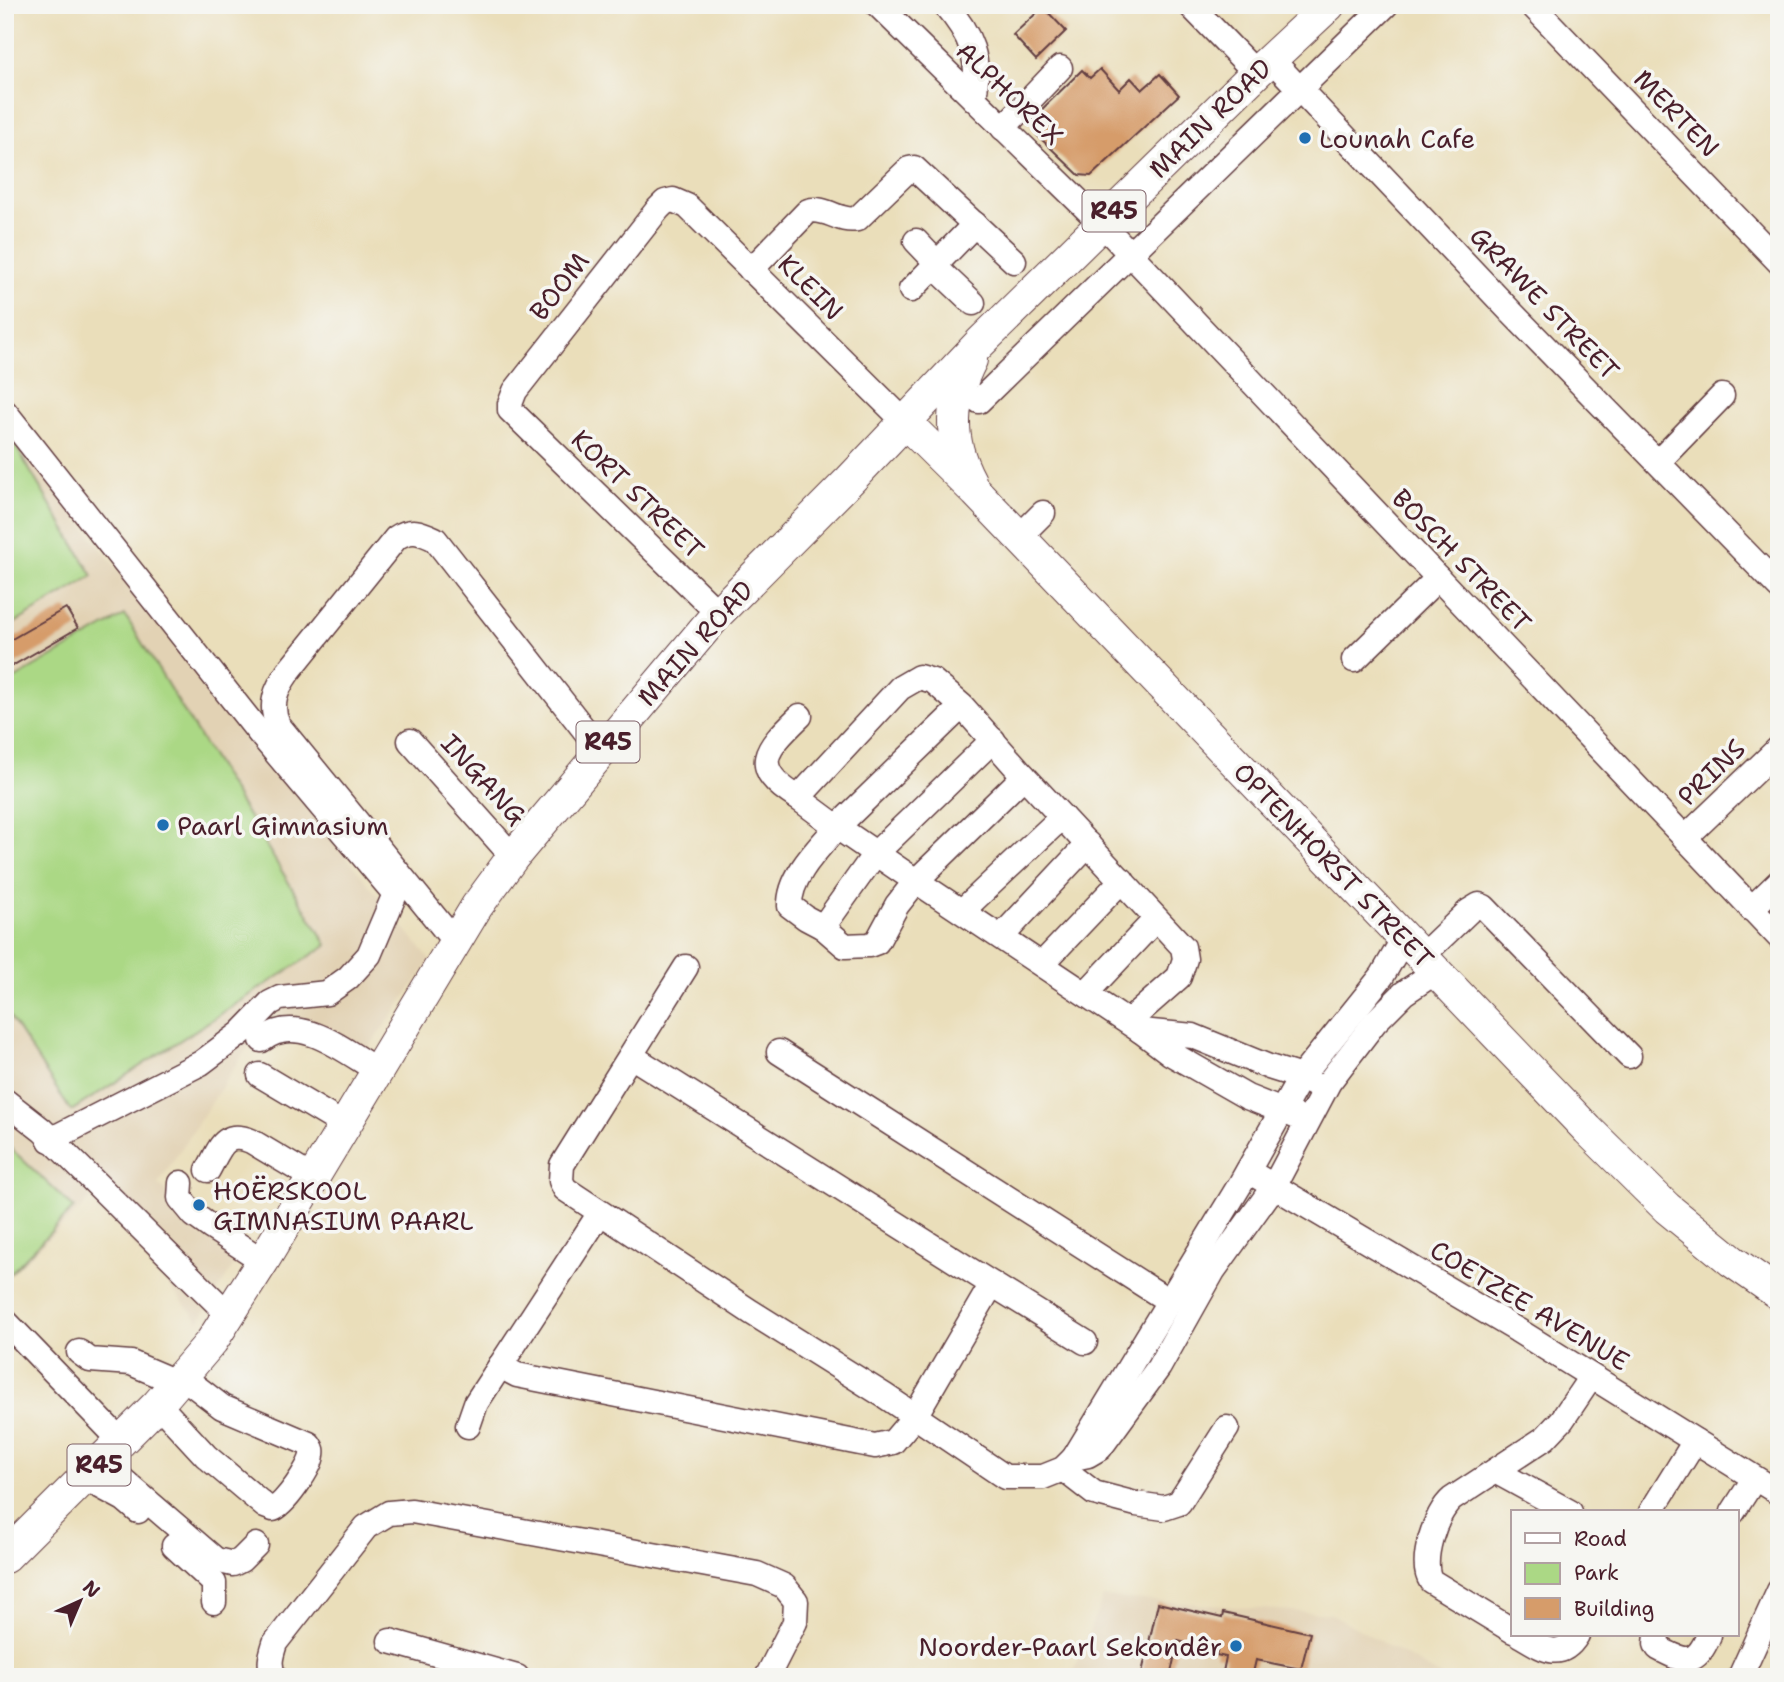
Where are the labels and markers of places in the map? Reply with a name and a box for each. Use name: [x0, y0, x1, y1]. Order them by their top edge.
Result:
place label: Lounah Cafe: [1319, 121, 1475, 156]
marker: Lounah Cafe: [1297, 130, 1313, 146]
place label: Paarl Gimnasium: [177, 808, 389, 843]
marker: Paarl Gimnasium: [155, 817, 171, 833]
place label: HOËRSKOOL GIMNASIUM PAARL: [213, 1173, 474, 1238]
marker: HOËRSKOOL GIMNASIUM PAARL: [191, 1197, 207, 1213]
place label: Noorder-Paarl Sekondêr: [918, 1629, 1222, 1664]
marker: Noorder-Paarl Sekondêr: [1228, 1638, 1244, 1654]

